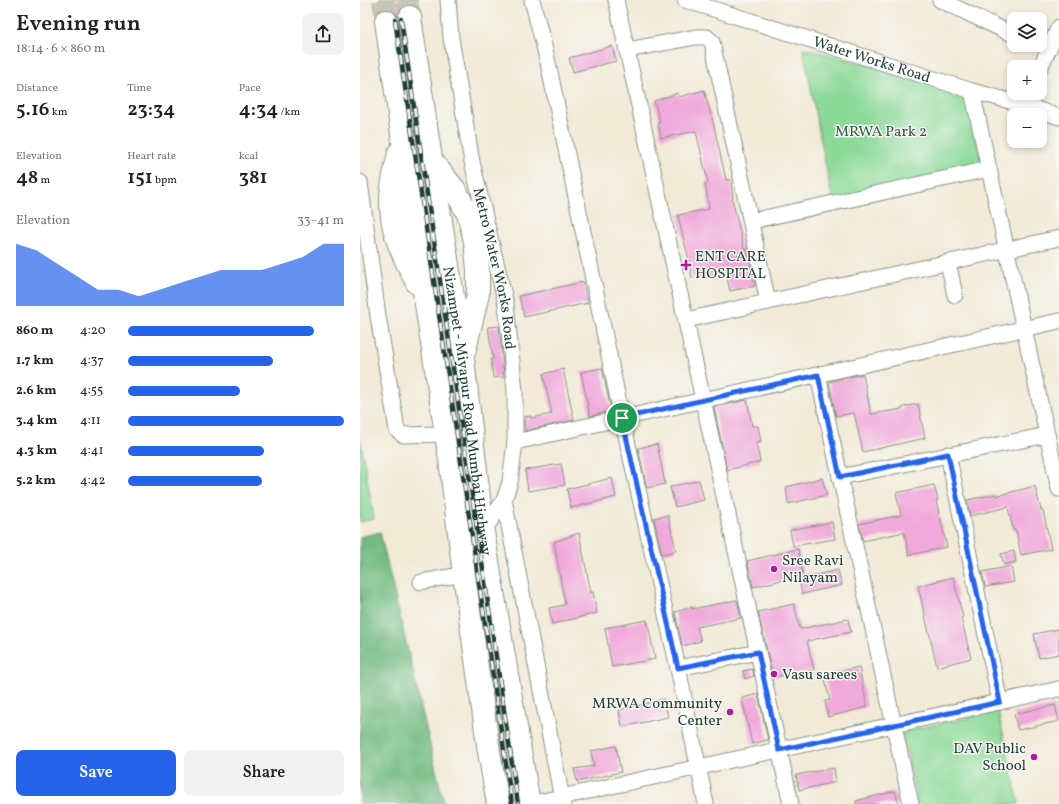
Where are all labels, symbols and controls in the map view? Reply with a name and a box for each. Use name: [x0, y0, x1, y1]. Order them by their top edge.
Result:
text: Evening run: [16, 9, 141, 40]
map controls: [1007, 12, 1047, 148]
button: layers: [1007, 12, 1047, 52]
button: share: [302, 13, 344, 55]
street label: Water Works Road: [810, 32, 933, 89]
text: 18:14 · 6 × 860 m: [16, 40, 105, 58]
button: +: [1007, 60, 1047, 100]
text: Distance: [16, 81, 58, 96]
text: Time: [127, 81, 151, 96]
text: Pace: [239, 81, 261, 96]
text: 5.16: [16, 96, 49, 124]
text: 23:34: [127, 96, 175, 124]
text: 4:34: [239, 96, 278, 124]
text: km: [49, 105, 67, 120]
text: /km: [278, 105, 300, 120]
button: −: [1007, 108, 1047, 148]
park label: MRWA Park 2: [835, 122, 927, 143]
text: Elevation: [16, 149, 62, 164]
text: Heart rate: [127, 149, 176, 164]
text: kcal: [239, 149, 258, 164]
text: 48: [16, 164, 38, 192]
text: 151: [127, 164, 153, 192]
text: 381: [239, 164, 267, 192]
text: m: [38, 173, 50, 188]
text: bpm: [153, 173, 177, 188]
street label: Metro Water Works Road: [467, 186, 520, 351]
text: Elevation: [16, 212, 70, 230]
text: 33–41 m: [297, 212, 344, 230]
place label: ENT CARE HOSPITAL: [695, 247, 766, 285]
marker: ENT CARE HOSPITAL: [680, 259, 692, 271]
street label: Nizampet - Miyapur Road Mumbai Highway: [436, 265, 496, 557]
text: 860 m: [16, 322, 53, 340]
text: 4:20: [80, 322, 106, 340]
text: 1.7 km: [16, 352, 54, 370]
text: 4:37: [80, 352, 104, 370]
text: 2.6 km: [16, 382, 57, 400]
text: 4:55: [80, 382, 103, 400]
pin: [605, 401, 639, 435]
icon: arrive: [611, 407, 633, 429]
text: 3.4 km: [16, 412, 57, 430]
text: 4:11: [80, 412, 101, 430]
text: 4.3 km: [16, 442, 57, 460]
text: 4:41: [80, 442, 104, 460]
text: 5.2 km: [16, 472, 56, 490]
text: 4:42: [80, 472, 106, 490]
place label: Sree Ravi Nilayam: [782, 551, 844, 589]
marker: Sree Ravi Nilayam: [769, 564, 779, 574]
place label: Vasu sarees: [782, 665, 857, 686]
marker: Vasu sarees: [769, 669, 779, 679]
place label: MRWA Community Center: [592, 694, 722, 732]
marker: MRWA Community Center: [725, 707, 735, 717]
place label: DAV Public School: [953, 739, 1026, 777]
button: Save: [16, 750, 176, 796]
button: Share: [184, 750, 344, 796]
marker: DAV Public School: [1029, 752, 1039, 762]

